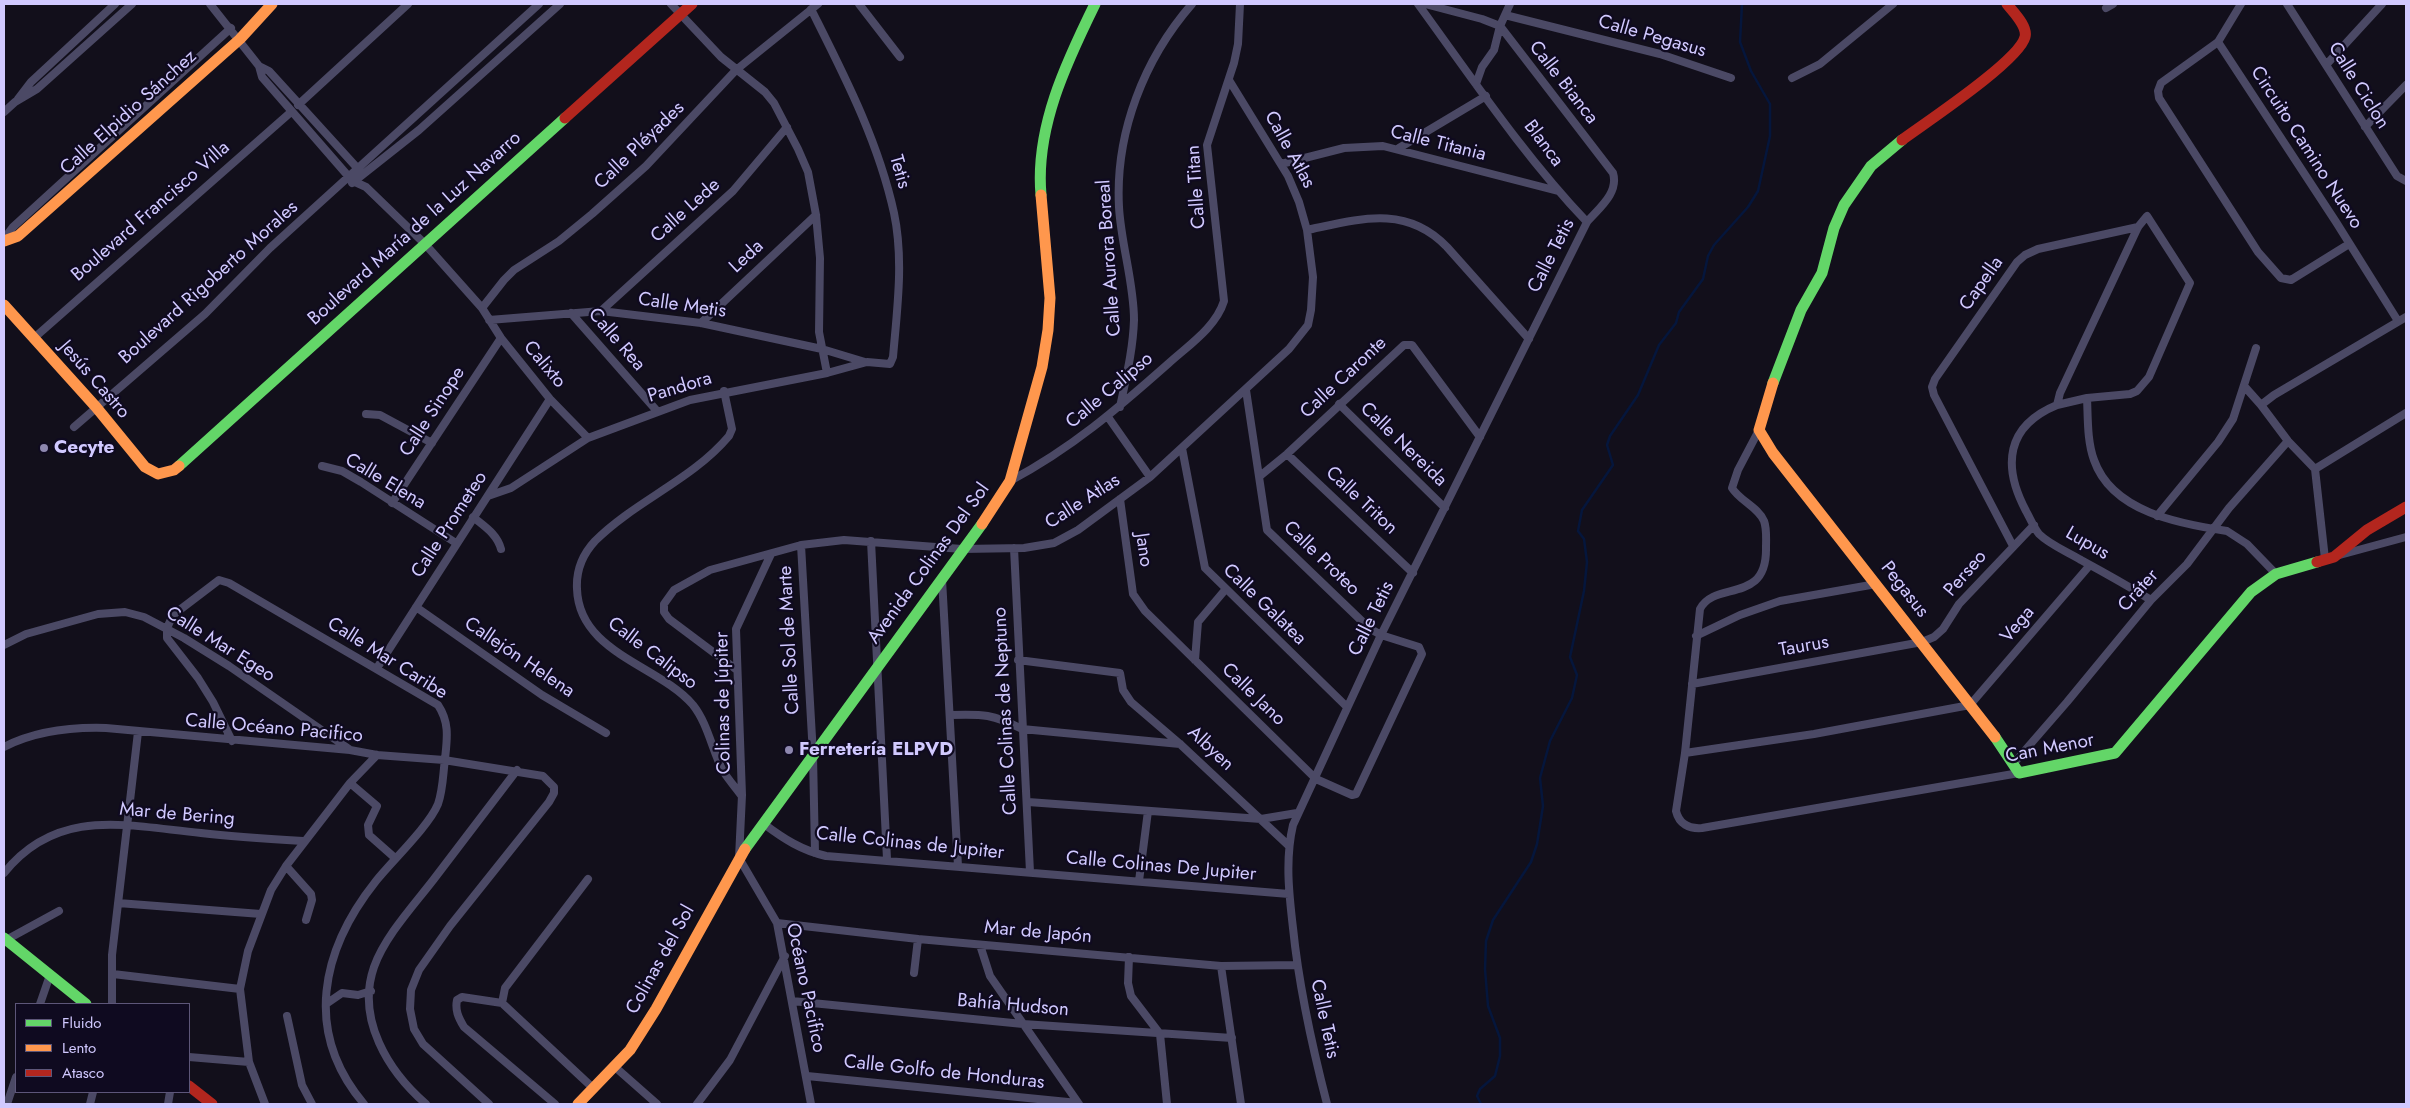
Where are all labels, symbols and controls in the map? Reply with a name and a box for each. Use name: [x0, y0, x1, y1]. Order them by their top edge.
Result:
street label: Calle Pegasus: [1595, 11, 1709, 63]
street label: Calle Bianca: [1523, 37, 1603, 129]
street label: Calle Ciclon: [2322, 38, 2394, 134]
street label: Calle Elpidio Sánchez: [56, 46, 202, 180]
street label: Circuito Camino Nuevo: [2245, 62, 2367, 234]
street label: Calle Pléyades: [590, 97, 690, 195]
street label: Calle Atlas: [1259, 107, 1319, 193]
street label: Blanca: [1518, 116, 1568, 172]
street label: Calle Titania: [1388, 121, 1488, 167]
street label: Boulevard María de la Luz Navarro: [304, 127, 526, 331]
street label: Boulevard Francisco Villa: [67, 137, 235, 287]
street label: Calle Titan: [1183, 144, 1211, 230]
street label: Tetis: [883, 153, 915, 191]
street label: Calle Lede: [647, 174, 725, 248]
street label: Calle Aurora Boreal: [1093, 179, 1127, 337]
street label: Boulevard Rigoberto Morales: [115, 197, 303, 369]
street label: Calle Tetis: [1524, 215, 1580, 297]
street label: Leda: [725, 236, 769, 278]
street label: Capella: [1955, 253, 2009, 315]
street label: Calle Metis: [636, 289, 728, 323]
street label: Calle Rea: [582, 304, 650, 376]
street label: Calle Caronte: [1296, 332, 1392, 424]
street label: Jesús Castro: [54, 336, 134, 424]
street label: Calixto: [518, 337, 570, 393]
street label: Calle Calipso: [1062, 348, 1158, 434]
street label: Calle Sinope: [395, 363, 471, 461]
street label: Pandora: [645, 367, 715, 409]
street label: Calle Nereida: [1355, 398, 1451, 492]
place label: Cecyte: [54, 437, 114, 459]
marker: Cecyte: [38, 442, 50, 454]
street label: Calle Elena: [341, 449, 429, 515]
street label: Calle Triton: [1320, 462, 1402, 540]
street label: Calle Prometeo: [407, 467, 493, 583]
street label: Calle Atlas: [1041, 469, 1125, 535]
street label: Avenida Colinas Del Sol: [863, 479, 995, 649]
street label: Calle Proteo: [1278, 517, 1364, 601]
street label: Lupus: [2061, 522, 2113, 566]
street label: Jano: [1129, 532, 1157, 568]
street label: Perseo: [1940, 546, 1992, 602]
street label: Pegasus: [1875, 557, 1933, 623]
street label: Calle Galatea: [1218, 560, 1310, 650]
street label: Calle Sol de Marte: [775, 565, 805, 715]
street label: Cráter: [2114, 565, 2164, 617]
street label: Calle Tetis: [1344, 578, 1400, 660]
street label: Calle Mar Egeo: [161, 602, 279, 688]
street label: Vega: [1996, 602, 2040, 648]
street label: Calle Colinas de Neptuno: [989, 607, 1023, 815]
street label: Calle Mar Caribe: [323, 613, 451, 705]
street label: Callejón Helena: [460, 613, 578, 703]
street label: Calle Calipso: [603, 613, 701, 695]
street label: Colinas de Júpiter: [711, 631, 737, 775]
street label: Taurus: [1777, 631, 1831, 663]
street label: Calle Jano: [1216, 659, 1290, 731]
street label: Calle Océano Pacifico: [184, 710, 364, 748]
street label: Albyen: [1182, 722, 1238, 776]
street label: Can Menor: [2004, 729, 2096, 769]
place label: Ferretería ELPVD: [799, 739, 953, 761]
marker: Ferretería ELPVD: [783, 744, 795, 756]
street label: Mar de Bering: [118, 799, 236, 831]
street label: Calle Colinas de Jupiter: [815, 823, 1005, 865]
street label: Calle Colinas De Jupiter: [1065, 847, 1257, 887]
street label: Colinas del Sol: [622, 902, 700, 1018]
street label: Mar de Japón: [983, 917, 1093, 949]
street label: Océano Pacifico: [780, 921, 830, 1055]
street label: Calle Tetis: [1305, 977, 1343, 1061]
street label: Bahía Hudson: [956, 990, 1070, 1022]
legend: [15, 1003, 190, 1093]
text: Fluido: [62, 1012, 101, 1034]
text: Lento: [62, 1037, 96, 1059]
street label: Calle Golfo de Honduras: [842, 1051, 1046, 1095]
text: Atasco: [62, 1062, 104, 1084]

